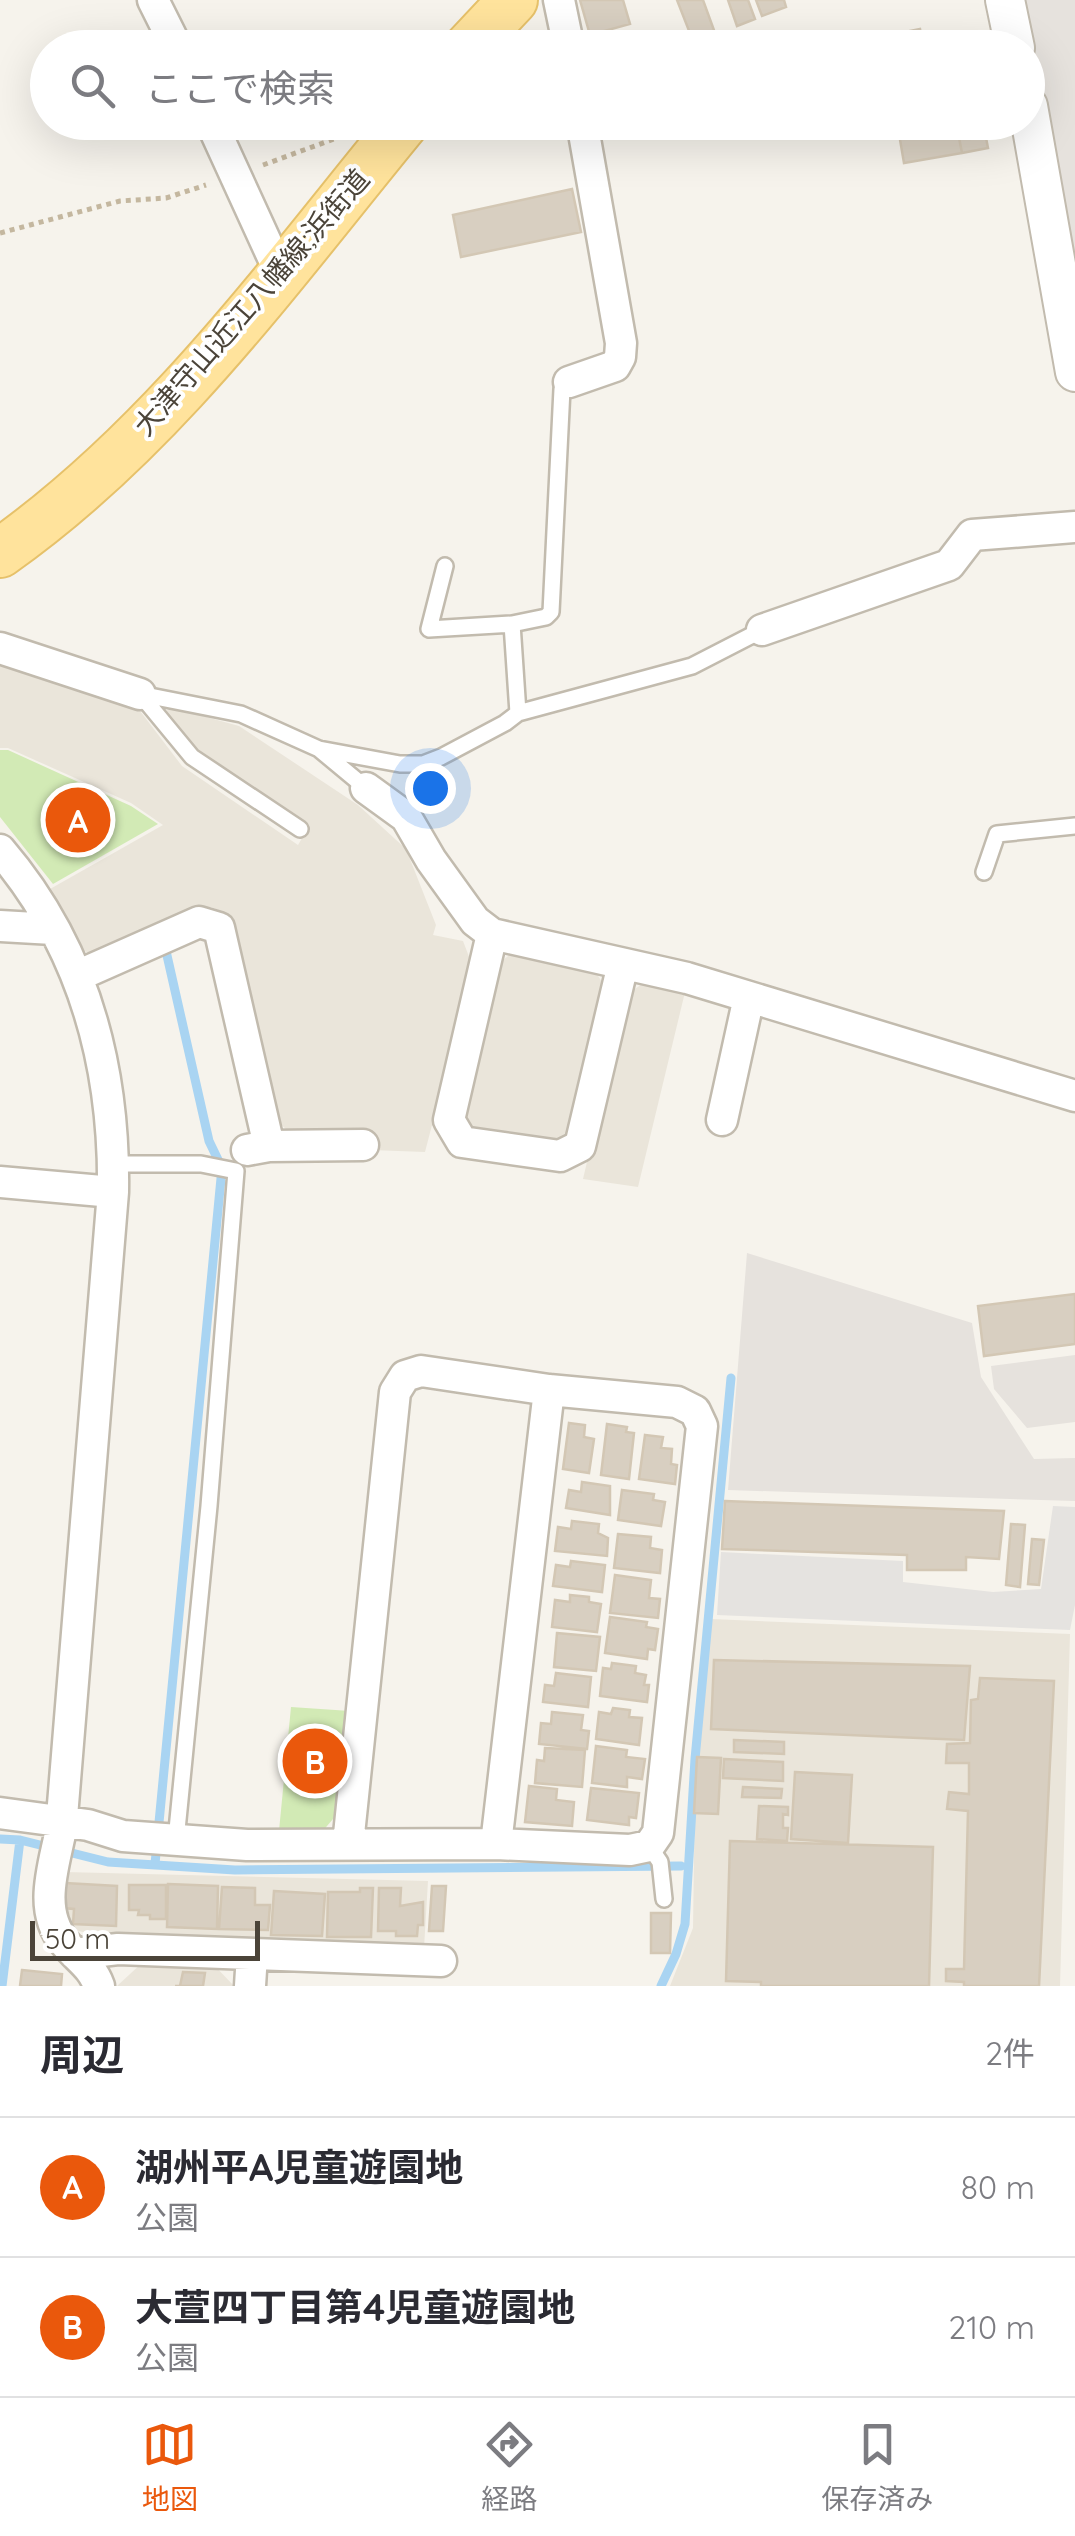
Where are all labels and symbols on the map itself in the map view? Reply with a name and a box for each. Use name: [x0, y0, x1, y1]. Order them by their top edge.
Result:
street label: 大津守山近江八幡線;浜街道: [126, 162, 376, 442]
your location: [405, 763, 456, 814]
pin: A: [46, 782, 110, 858]
pin: B: [282, 1724, 348, 1798]
scale bar: [30, 1916, 260, 1960]

